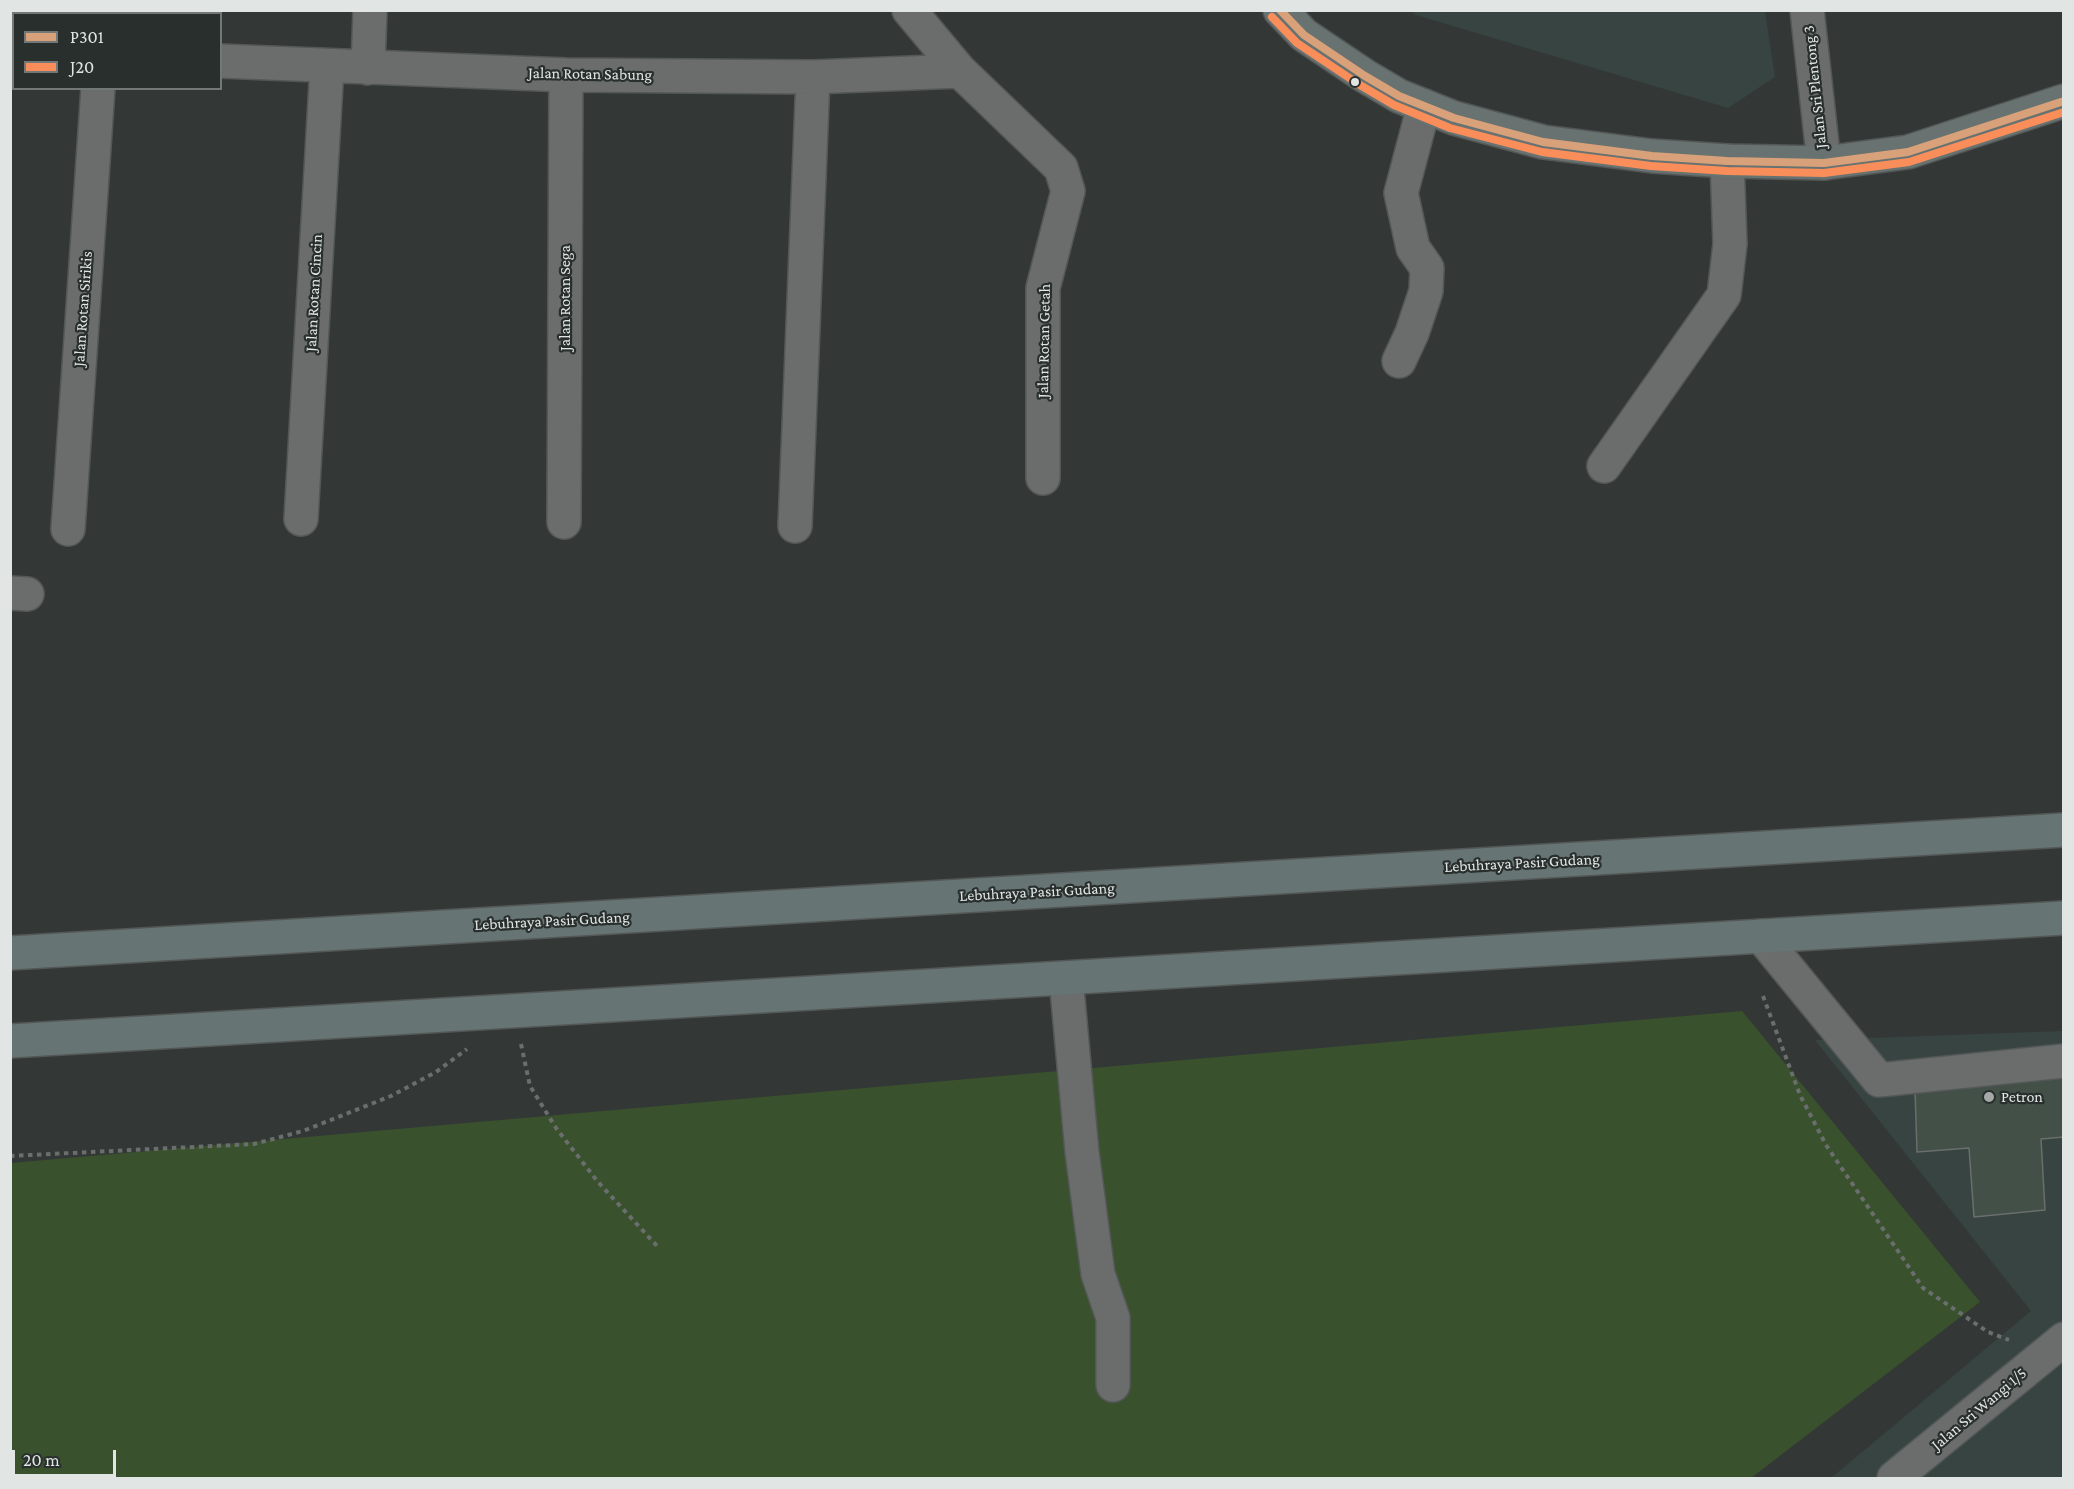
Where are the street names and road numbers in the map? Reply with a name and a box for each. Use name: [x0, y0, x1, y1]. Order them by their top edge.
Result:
street label: Jalan Sri Plentong 3: [1799, 25, 1831, 149]
street label: Jalan Rotan Sabung: [528, 63, 652, 85]
street label: Jalan Rotan Cincin: [301, 234, 327, 352]
street label: Jalan Rotan Sega: [555, 245, 575, 351]
street label: Jalan Rotan Sirikis: [69, 251, 97, 367]
street label: Jalan Rotan Getah: [1033, 284, 1055, 398]
street label: Lebuhraya Pasir Gudang: [1444, 849, 1600, 877]
street label: Lebuhraya Pasir Gudang: [959, 878, 1115, 906]
street label: Lebuhraya Pasir Gudang: [474, 907, 630, 935]
street label: Jalan Sri Wangi 1/5: [1927, 1364, 2031, 1454]

